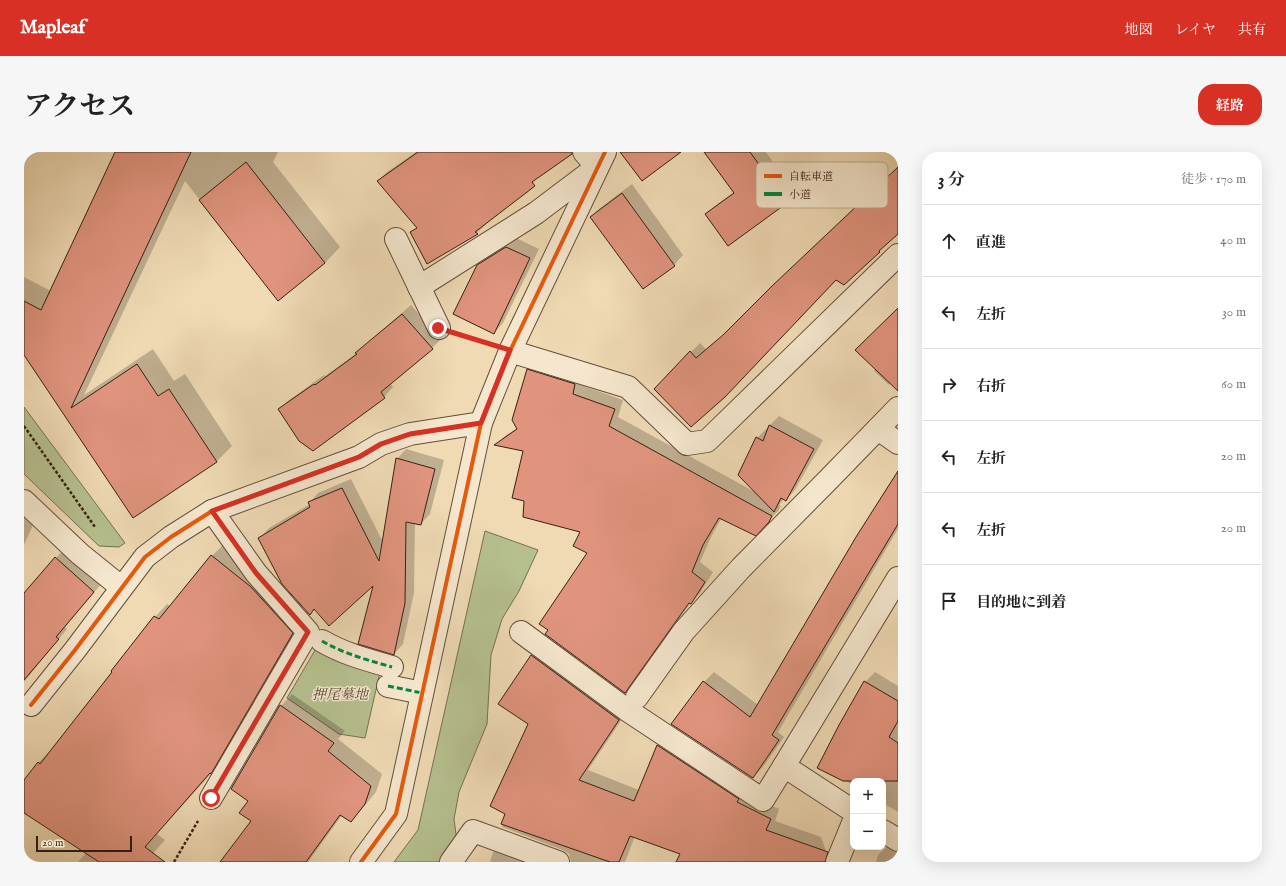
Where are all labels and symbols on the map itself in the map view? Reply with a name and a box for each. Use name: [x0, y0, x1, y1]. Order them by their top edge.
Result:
legend: [756, 162, 888, 208]
text: 自転車道: [789, 170, 833, 184]
text: 小道: [789, 188, 811, 202]
route end: [429, 319, 447, 337]
park label: 押尾墓地: [312, 686, 370, 704]
route start: [202, 789, 220, 807]
scale bar: [36, 834, 132, 853]

